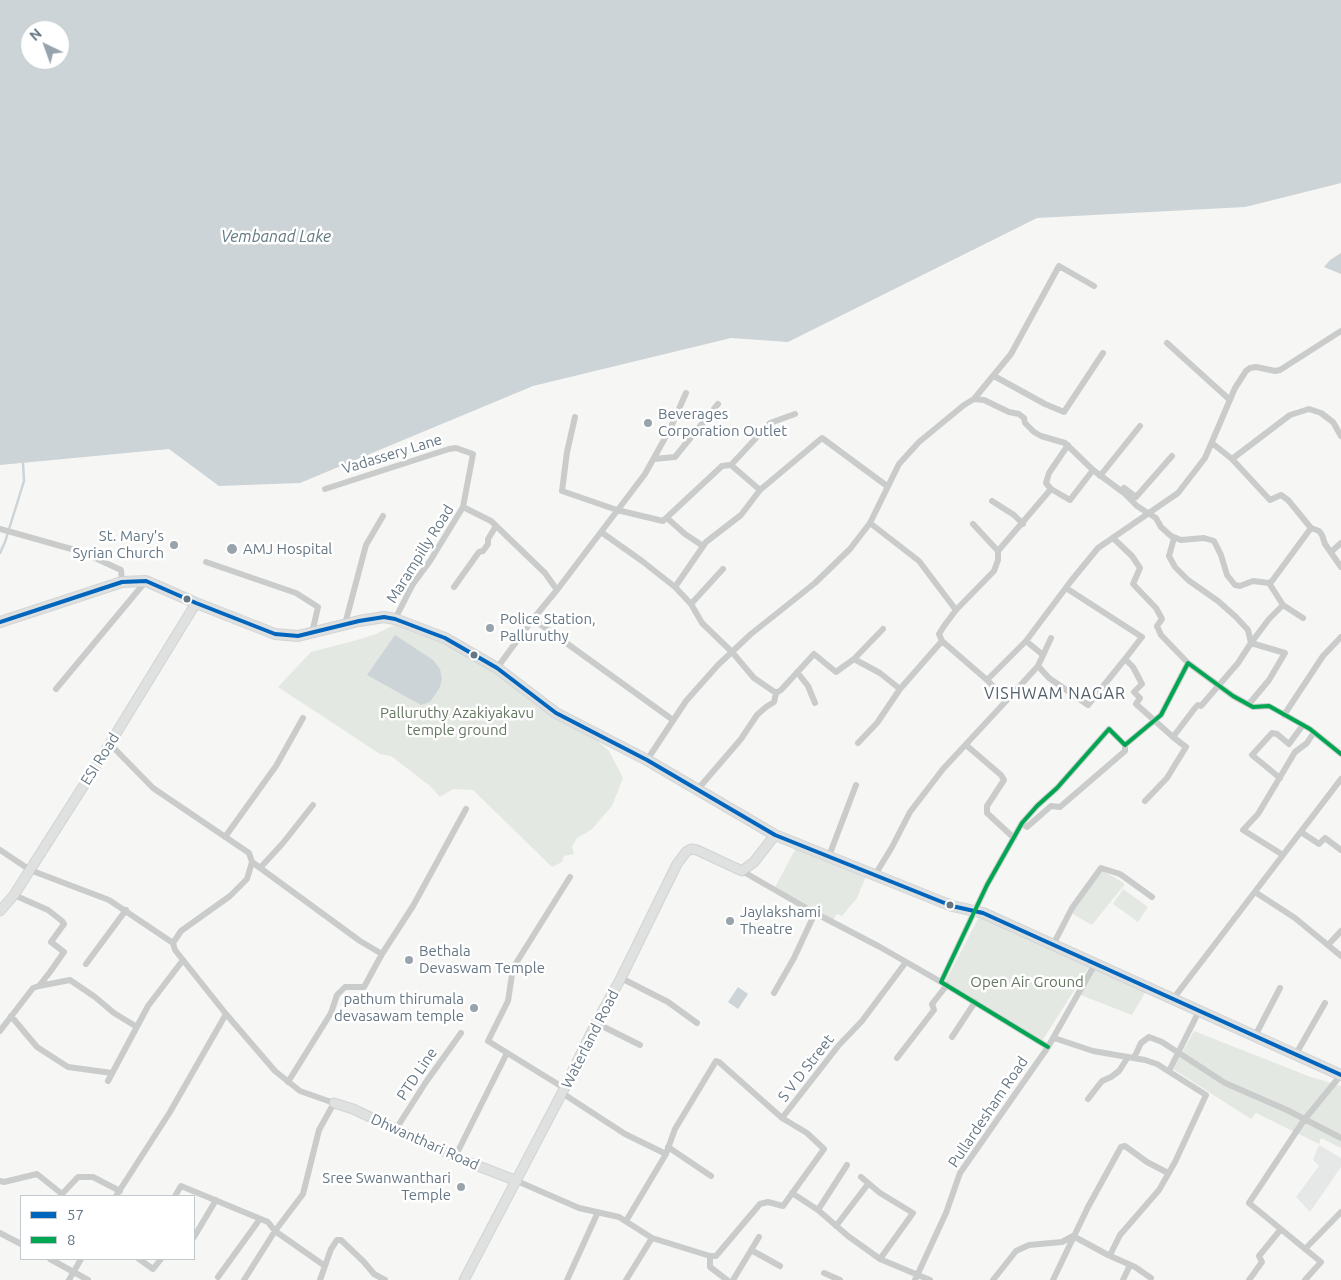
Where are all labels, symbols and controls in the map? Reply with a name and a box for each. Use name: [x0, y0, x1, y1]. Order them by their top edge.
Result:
north arrow: [20, 20, 70, 70]
text: N: [26, 25, 45, 44]
water label: Vembanad Lake: [221, 227, 331, 247]
place label: Beverages Corporation Outlet: [658, 405, 787, 440]
marker: Beverages Corporation Outlet: [642, 417, 654, 429]
street label: Vadassery Lane: [340, 430, 444, 478]
street label: Marampilly Road: [383, 501, 457, 607]
place label: St. Mary's Syrian Church: [73, 527, 164, 562]
marker: St. Mary's Syrian Church: [168, 539, 180, 551]
place label: AMJ Hospital: [243, 540, 332, 558]
marker: AMJ Hospital: [225, 542, 239, 556]
unlabelled marker: [182, 594, 192, 604]
place label: Police Station, Palluruthy: [500, 610, 596, 645]
marker: Police Station, Palluruthy: [484, 622, 496, 634]
unlabelled marker: [469, 650, 479, 660]
district label: VISHWAM NAGAR: [982, 684, 1128, 704]
park label: Palluruthy Azakiyakavu temple ground: [380, 704, 534, 739]
street label: ESI Road: [77, 730, 123, 788]
unlabelled marker: [945, 900, 955, 910]
place label: Jaylakshami Theatre: [740, 903, 821, 938]
marker: Jaylakshami Theatre: [724, 915, 736, 927]
place label: Bethala Devaswam Temple: [419, 942, 545, 977]
marker: Bethala Devaswam Temple: [403, 954, 415, 966]
park label: Open Air Ground: [970, 973, 1084, 991]
street label: Waterland Road: [557, 987, 623, 1091]
place label: pathum thirumala devasawam temple: [334, 990, 464, 1025]
marker: pathum thirumala devasawam temple: [468, 1002, 480, 1014]
street label: S V D Street: [774, 1031, 838, 1105]
street label: PTD Line: [393, 1044, 441, 1104]
street label: Pullardesham Road: [944, 1053, 1032, 1171]
street label: Dhwanthari Road: [368, 1110, 482, 1174]
place label: Sree Swanwanthari Temple: [322, 1169, 451, 1204]
marker: Sree Swanwanthari Temple: [455, 1181, 467, 1193]
legend: [20, 1195, 195, 1260]
text: 57: [67, 1206, 84, 1223]
text: 8: [67, 1231, 75, 1248]

